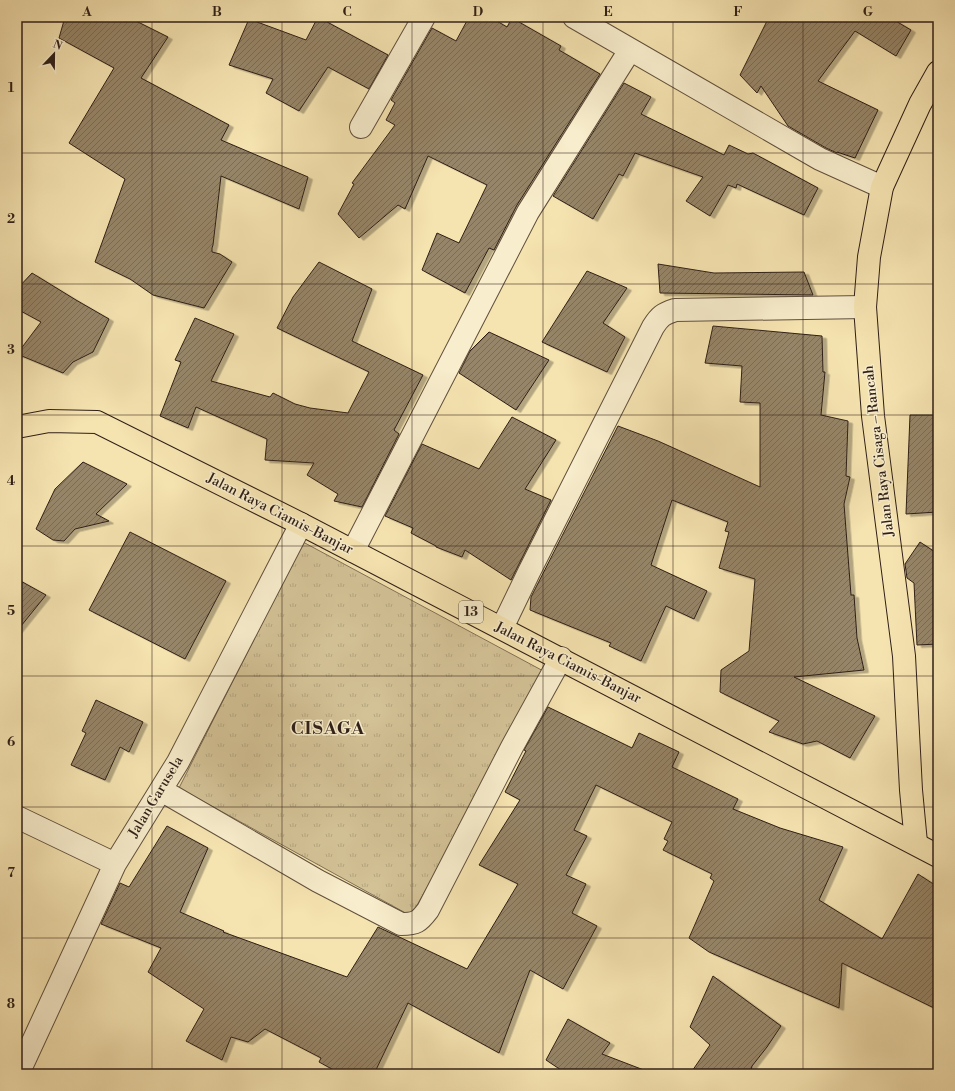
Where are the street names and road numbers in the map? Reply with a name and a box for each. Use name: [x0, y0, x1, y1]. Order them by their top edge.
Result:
street label: Jalan Raya Cisaga – Rancah: [859, 364, 899, 539]
street label: Jalan Raya Ciamis-Banjar: [203, 469, 356, 559]
road number: 13: [459, 601, 483, 623]
street label: Jalan Raya Ciamis-Banjar: [491, 618, 644, 708]
street label: Jalan Garusela: [124, 752, 188, 842]

